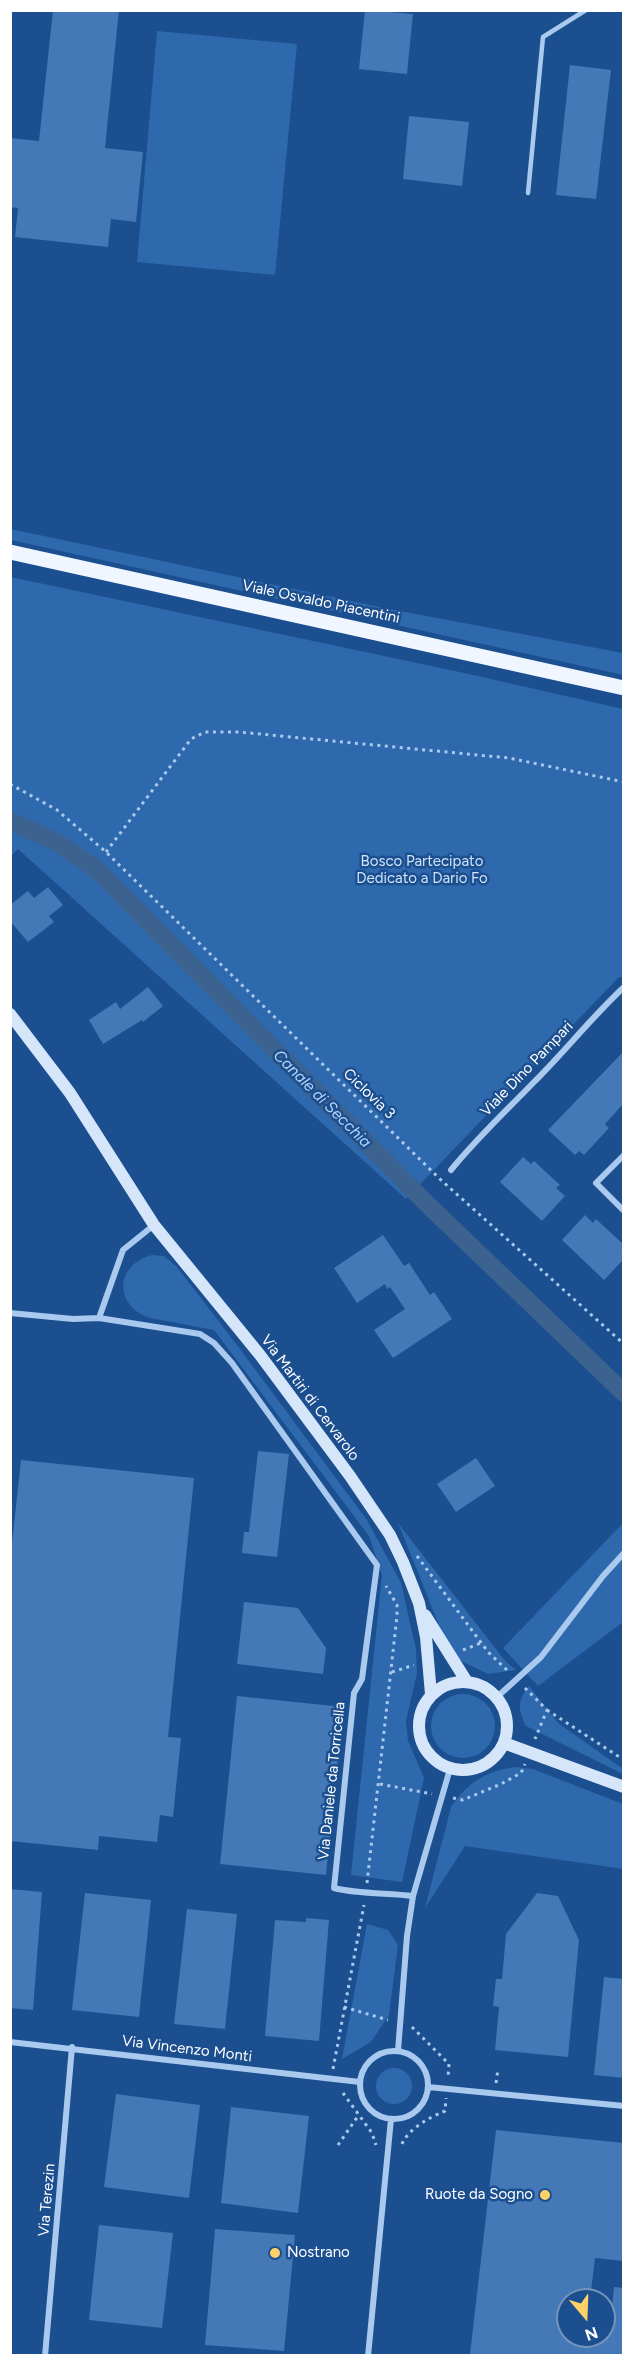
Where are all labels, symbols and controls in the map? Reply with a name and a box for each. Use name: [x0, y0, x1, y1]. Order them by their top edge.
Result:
street label: Viale Osvaldo Piacentini: [241, 577, 401, 627]
park label: Bosco Partecipato Dedicato a Dario Fo: [356, 853, 488, 888]
street label: Viale Dino Pampari: [477, 1018, 577, 1120]
water label: Canale di Secchia: [269, 1046, 375, 1152]
street label: Ciclovia 3: [339, 1065, 399, 1123]
street label: Via Martiri di Cervarolo: [257, 1331, 363, 1465]
street label: Via Daniele da Torricella: [315, 1701, 349, 1861]
street label: Via Vincenzo Monti: [121, 2032, 253, 2066]
street label: Via Terezin: [35, 2163, 59, 2237]
place label: Ruote da Sogno: [425, 2186, 533, 2204]
marker: Ruote da Sogno: [538, 2188, 552, 2202]
place label: Nostrano: [287, 2244, 350, 2262]
marker: Nostrano: [268, 2246, 282, 2260]
north arrow: [556, 2288, 616, 2348]
text: N: [582, 2323, 600, 2345]

